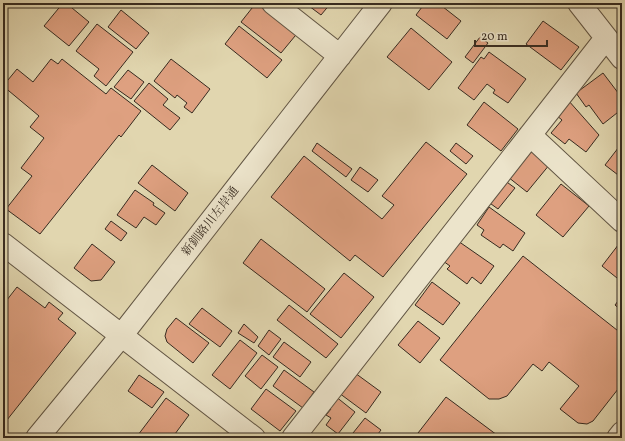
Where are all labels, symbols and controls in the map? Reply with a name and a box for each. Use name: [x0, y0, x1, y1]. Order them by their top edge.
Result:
scale bar: [475, 22, 547, 48]
text: 20 m: [481, 29, 508, 45]
street label: 新釧路川左岸通: [179, 184, 243, 260]

